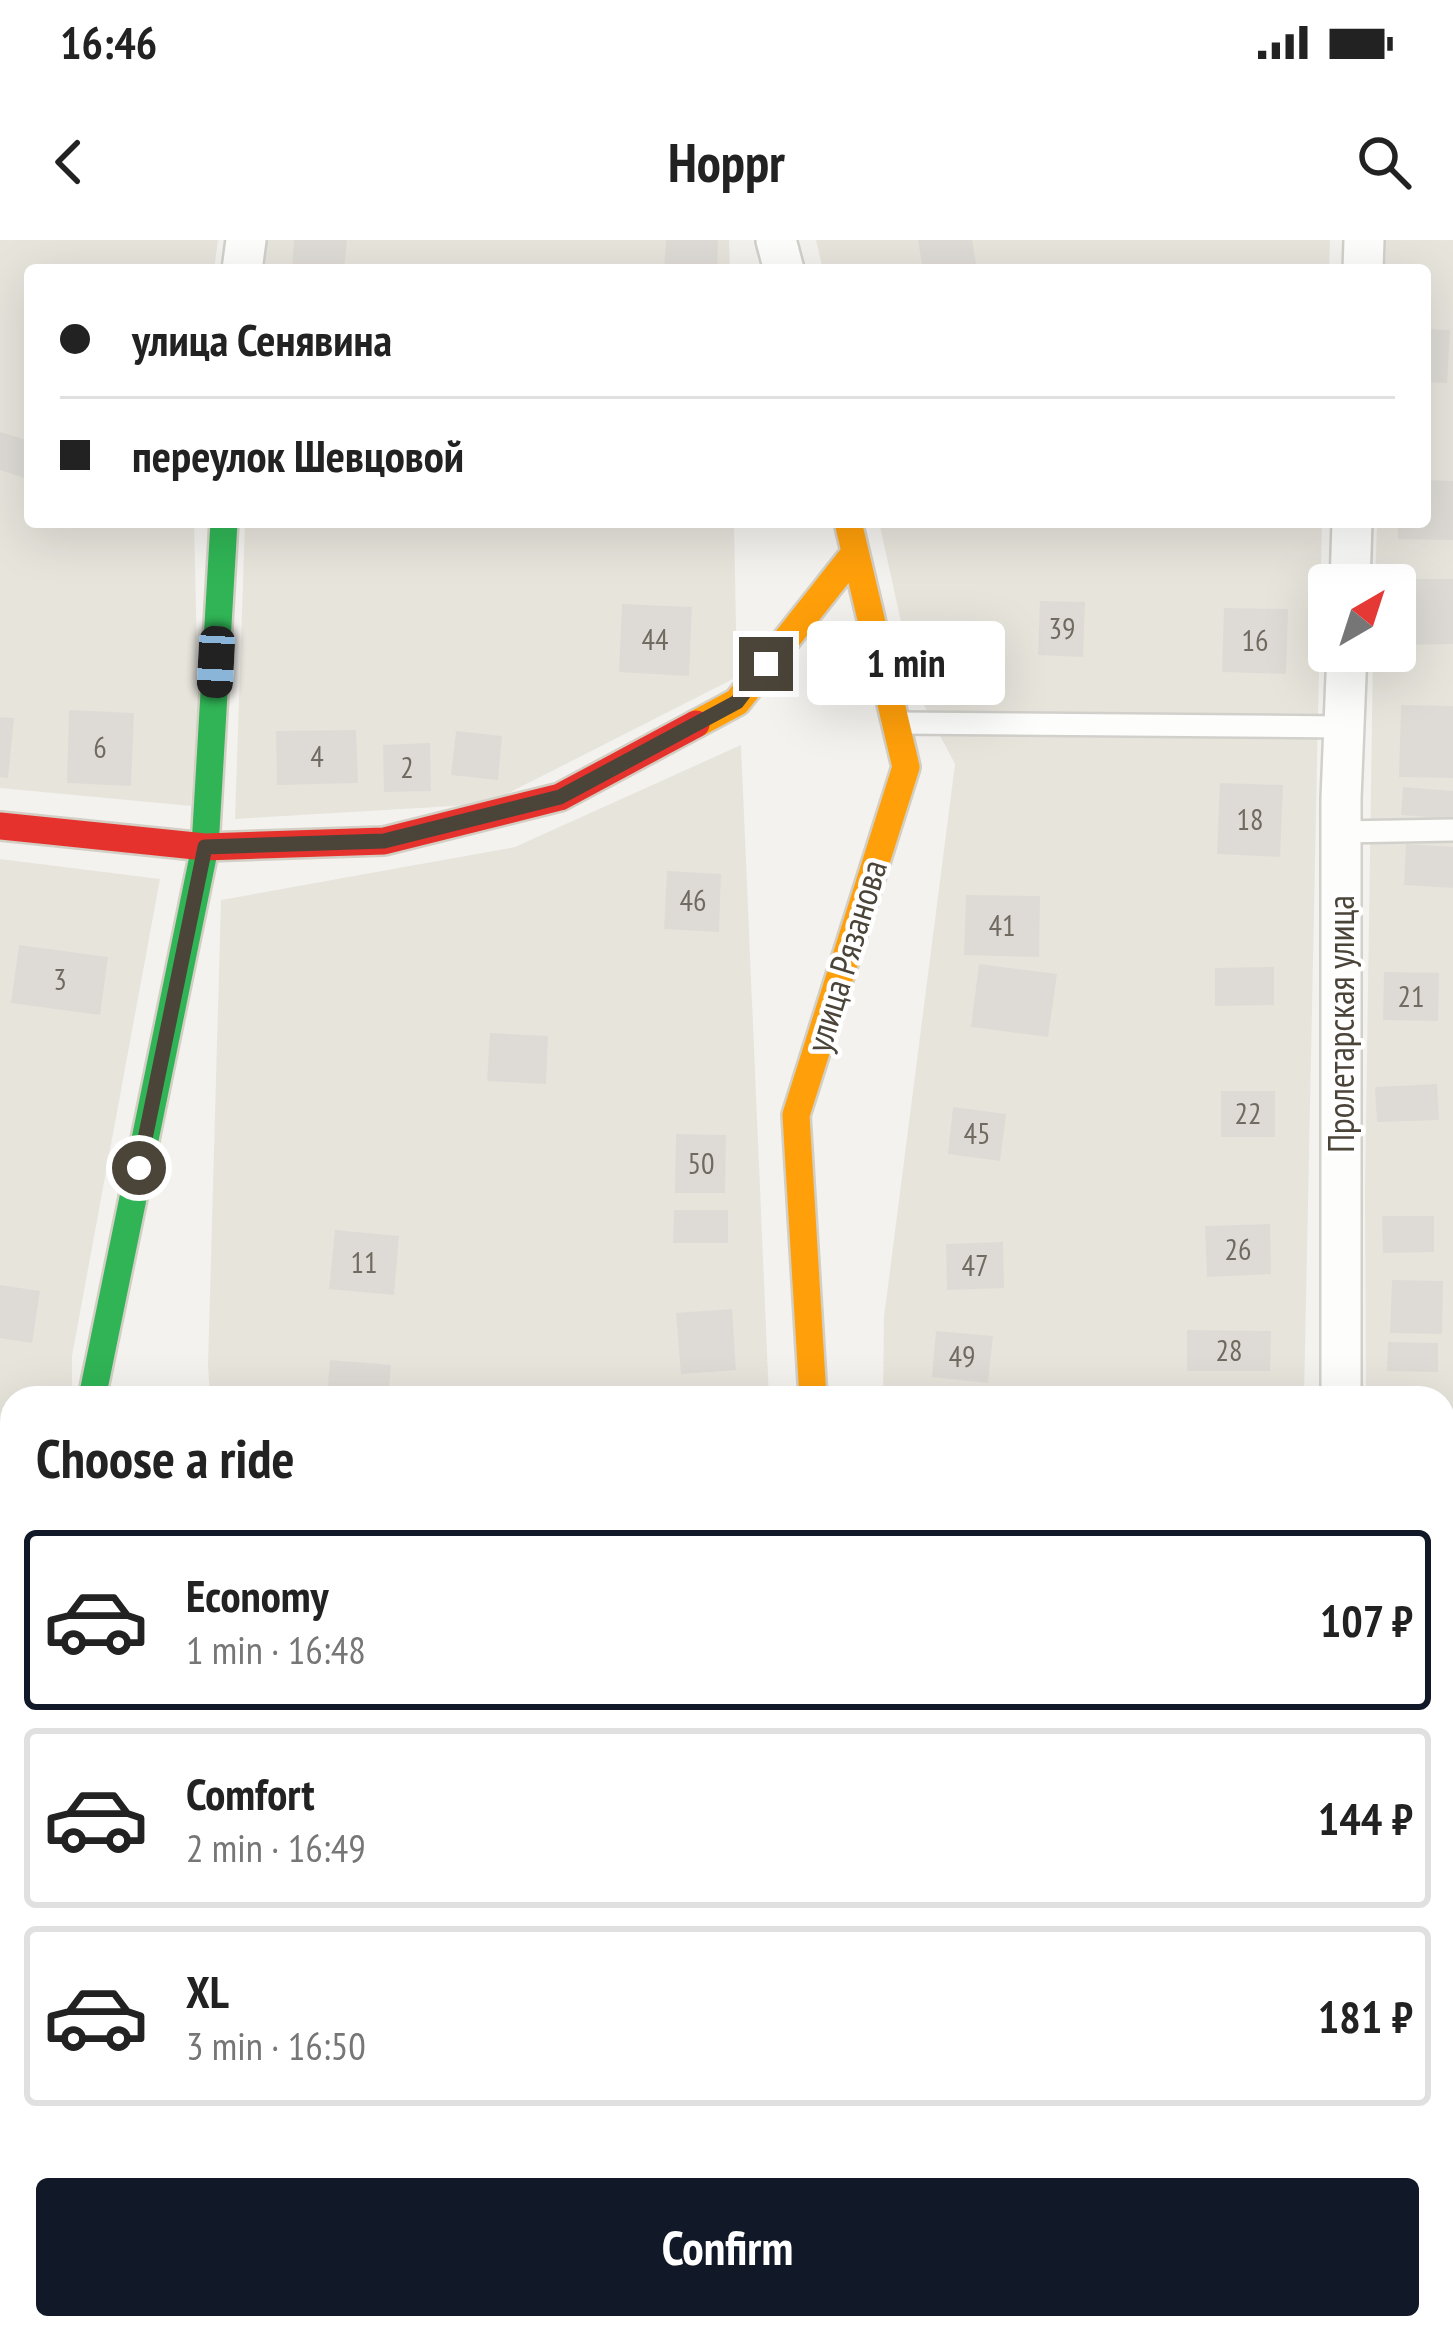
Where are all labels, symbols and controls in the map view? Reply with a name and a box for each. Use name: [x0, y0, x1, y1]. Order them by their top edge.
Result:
text: 16:46: [60, 13, 157, 71]
text: Hoppr: [668, 127, 785, 197]
icon: back: [36, 129, 102, 195]
icon: search: [1351, 129, 1417, 195]
text: улица Сенявина: [132, 310, 392, 368]
text: переулок Шевцовой: [132, 426, 464, 484]
north arrow: [1308, 564, 1416, 672]
map controls: [1308, 564, 1416, 672]
house number: 39: [1049, 608, 1076, 647]
house number: 44: [642, 619, 669, 658]
house number: 16: [1242, 620, 1269, 659]
callout: 1 min: [808, 622, 1006, 706]
car: [196, 625, 236, 699]
route end: [739, 637, 793, 691]
text: 1 min: [867, 637, 945, 688]
house number: 6: [93, 727, 107, 766]
house number: 4: [310, 736, 324, 775]
house number: 2: [400, 747, 414, 786]
house number: 18: [1237, 799, 1264, 838]
street label: улица Рязанова: [794, 854, 897, 1058]
house number: 46: [680, 880, 707, 919]
street label: Пролетарская улица: [1317, 895, 1364, 1153]
house number: 41: [989, 905, 1016, 944]
house number: 3: [53, 959, 67, 998]
house number: 21: [1398, 976, 1425, 1015]
house number: 22: [1235, 1093, 1262, 1132]
house number: 45: [964, 1113, 991, 1152]
route start: [112, 1141, 166, 1195]
house number: 50: [688, 1143, 715, 1182]
house number: 26: [1225, 1229, 1252, 1268]
house number: 11: [351, 1242, 378, 1281]
house number: 47: [962, 1245, 989, 1284]
house number: 28: [1216, 1330, 1243, 1369]
house number: 49: [949, 1336, 976, 1375]
text: Choose a ride: [36, 1423, 295, 1493]
icon: car: [42, 1566, 150, 1674]
text: Economy: [186, 1566, 329, 1624]
text: 107 ₽: [1320, 1591, 1413, 1649]
text: 1 min · 16:48: [186, 1624, 366, 1675]
icon: car: [42, 1764, 150, 1872]
text: Comfort: [186, 1764, 315, 1822]
text: 144 ₽: [1318, 1789, 1413, 1847]
text: 2 min · 16:49: [186, 1822, 366, 1873]
icon: car: [42, 1962, 150, 2070]
text: XL: [186, 1962, 229, 2020]
text: 181 ₽: [1318, 1987, 1413, 2045]
text: 3 min · 16:50: [186, 2020, 366, 2071]
button: Confirm: [36, 2178, 1419, 2316]

